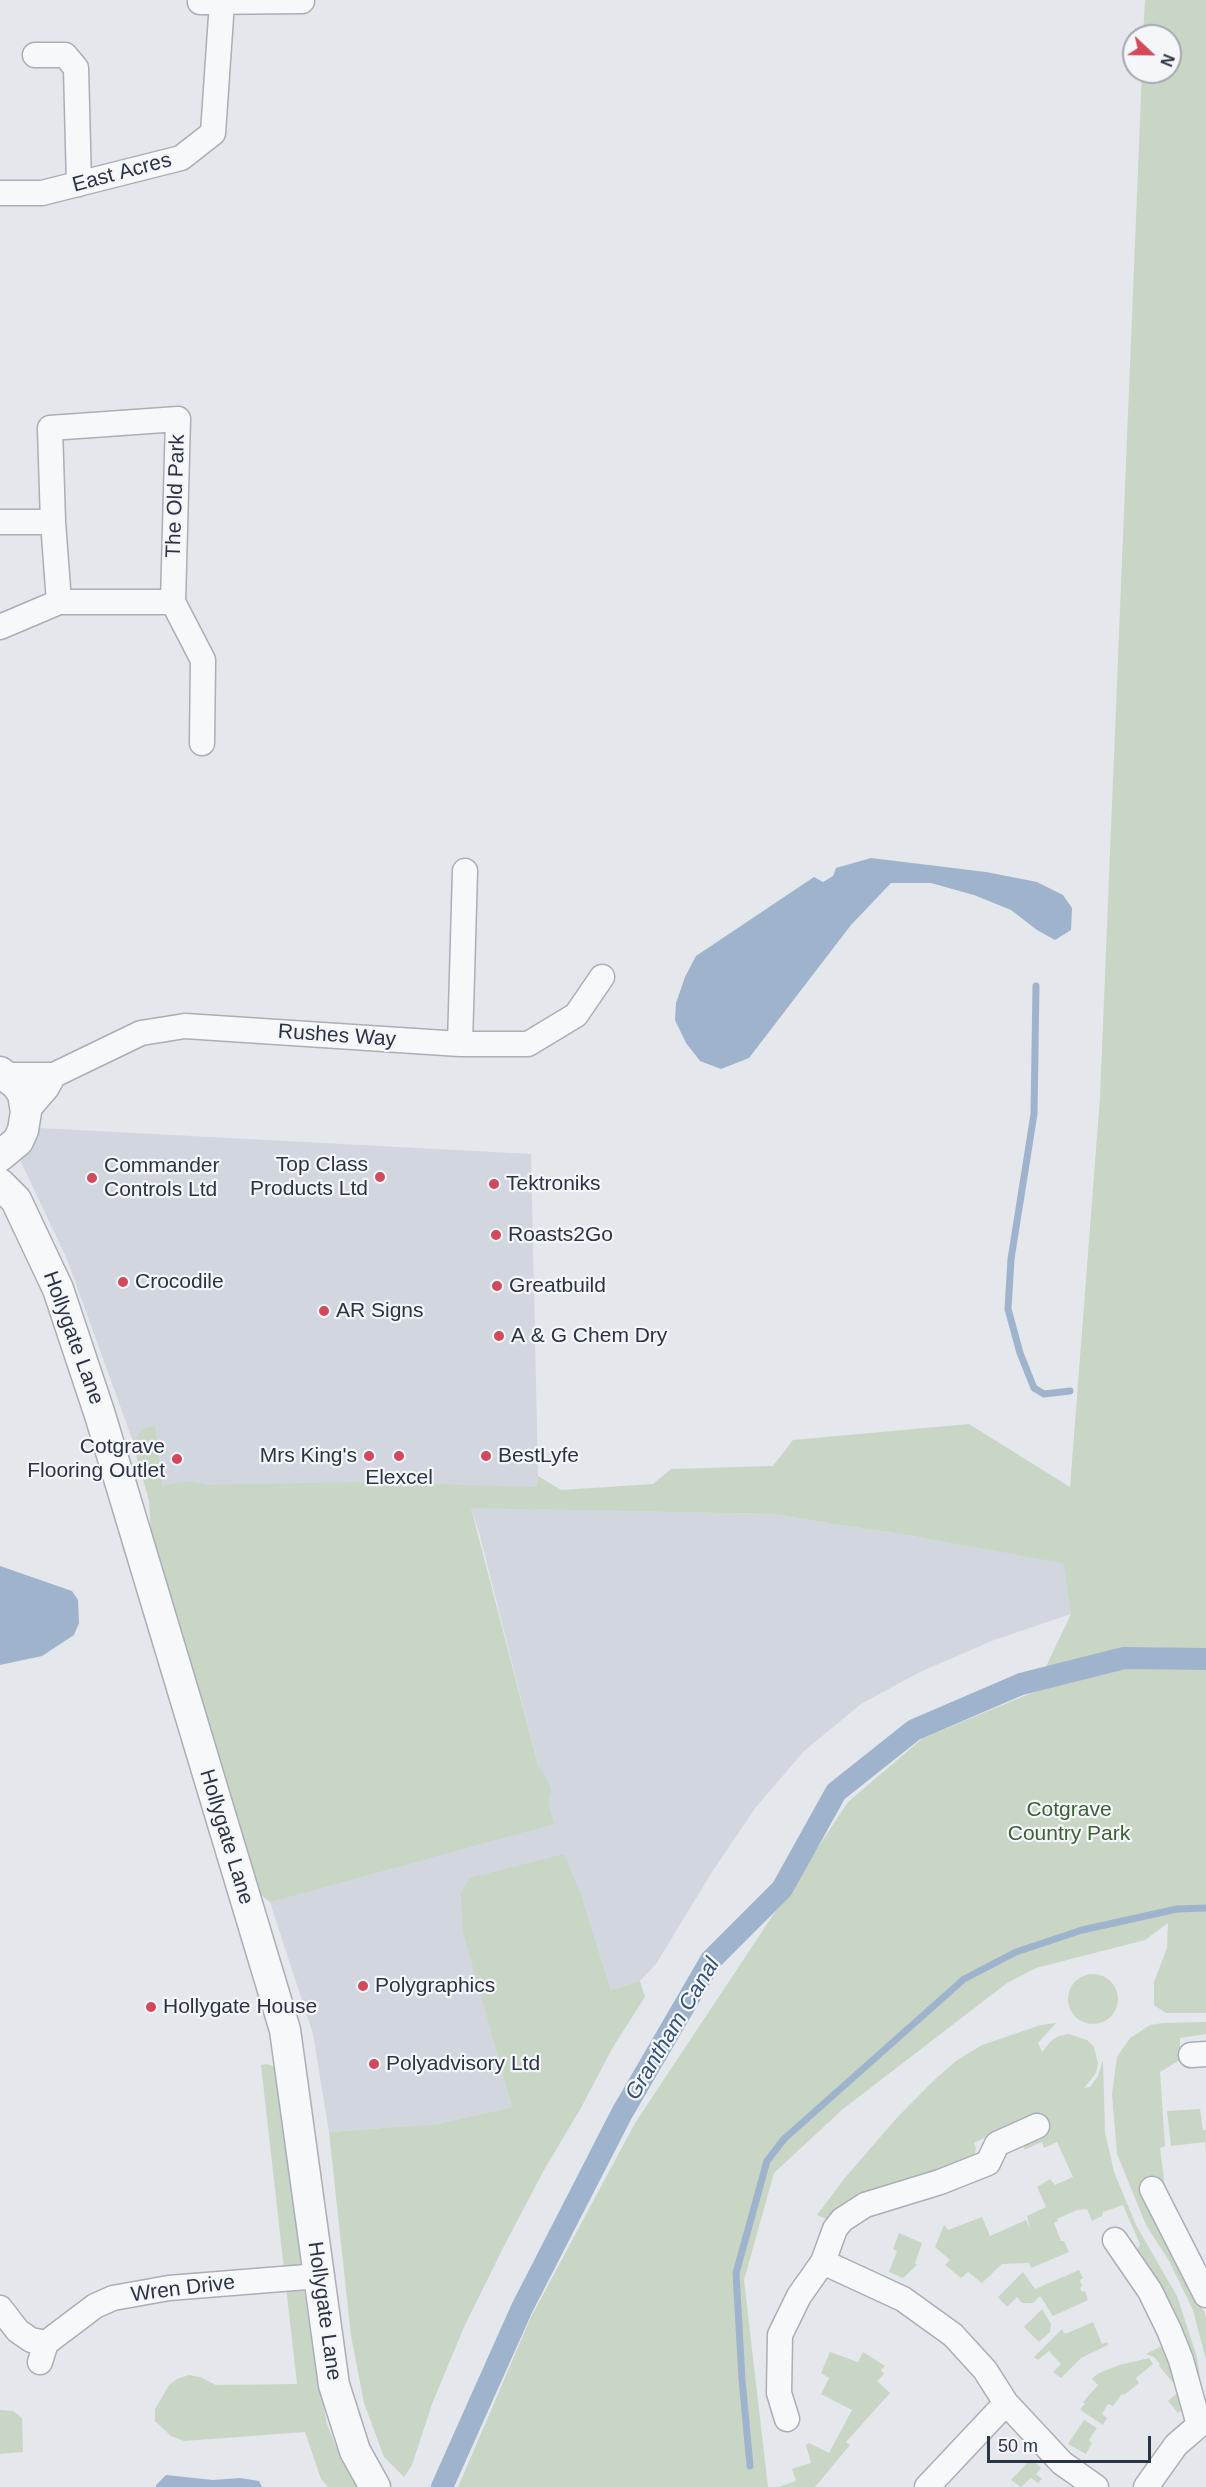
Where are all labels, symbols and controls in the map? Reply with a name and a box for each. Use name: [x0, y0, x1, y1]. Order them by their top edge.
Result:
north arrow: [1122, 24, 1182, 84]
text: N: [1157, 52, 1177, 69]
street label: East Acres: [70, 148, 174, 198]
street label: The Old Park: [161, 434, 191, 558]
street label: Rushes Way: [277, 1019, 397, 1053]
place label: Top Class Products Ltd: [250, 1152, 368, 1202]
place label: Commander Controls Ltd: [104, 1153, 220, 1203]
marker: Top Class Products Ltd: [373, 1170, 387, 1184]
marker: Commander Controls Ltd: [85, 1171, 99, 1185]
place label: Tektroniks: [506, 1171, 601, 1197]
marker: Tektroniks: [487, 1177, 501, 1191]
place label: Roasts2Go: [508, 1222, 613, 1248]
marker: Roasts2Go: [489, 1228, 503, 1242]
street label: Hollygate Lane: [37, 1268, 109, 1408]
place label: Crocodile: [135, 1269, 224, 1295]
place label: Greatbuild: [509, 1273, 606, 1299]
marker: Crocodile: [116, 1275, 130, 1289]
marker: Greatbuild: [490, 1279, 504, 1293]
place label: AR Signs: [336, 1298, 424, 1324]
marker: AR Signs: [317, 1304, 331, 1318]
place label: A & G Chem Dry: [511, 1323, 667, 1349]
marker: A & G Chem Dry: [492, 1329, 506, 1343]
place label: Cotgrave Flooring Outlet: [27, 1434, 165, 1484]
place label: Mrs King's: [260, 1443, 357, 1469]
place label: BestLyfe: [498, 1443, 579, 1469]
marker: Mrs King's: [362, 1449, 376, 1463]
marker: Elexcel: [392, 1449, 406, 1463]
marker: BestLyfe: [479, 1449, 493, 1463]
marker: Cotgrave Flooring Outlet: [170, 1452, 184, 1466]
place label: Elexcel: [365, 1465, 433, 1491]
street label: Hollygate Lane: [193, 1766, 259, 1908]
park label: Cotgrave Country Park: [1008, 1797, 1130, 1847]
water label: Grantham Canal: [620, 1953, 726, 2105]
place label: Polygraphics: [375, 1973, 495, 1999]
marker: Polygraphics: [356, 1979, 370, 1993]
place label: Hollygate House: [163, 1994, 317, 2020]
marker: Hollygate House: [144, 2000, 158, 2014]
place label: Polyadvisory Ltd: [386, 2051, 540, 2077]
marker: Polyadvisory Ltd: [367, 2057, 381, 2071]
street label: Hollygate Lane: [302, 2240, 346, 2382]
street label: Wren Drive: [130, 2270, 236, 2308]
scale bar: [990, 2424, 1154, 2462]
text: 50 m: [998, 2436, 1038, 2456]

